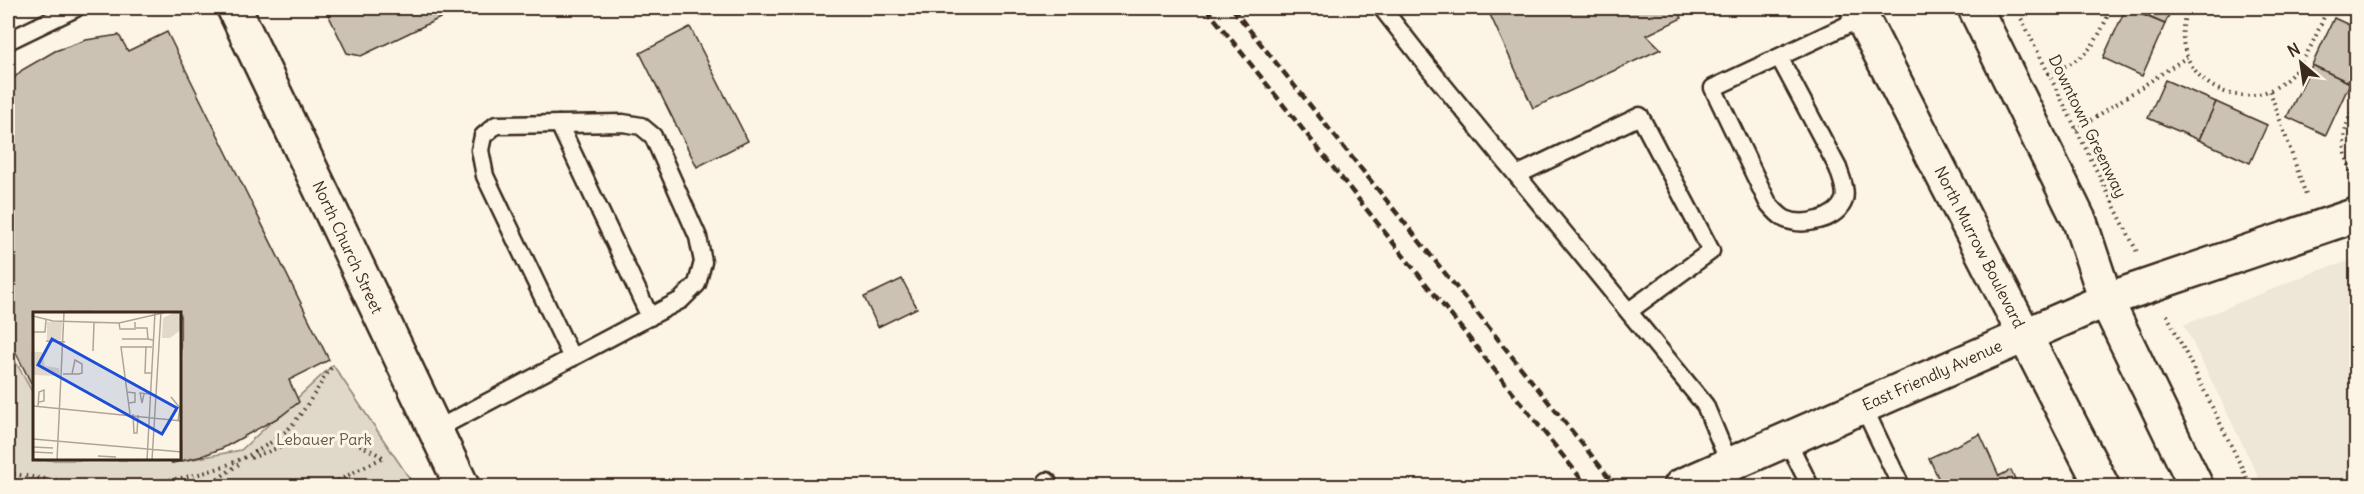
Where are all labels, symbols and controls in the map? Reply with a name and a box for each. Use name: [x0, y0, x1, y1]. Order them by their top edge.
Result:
north arrow: [2271, 33, 2331, 93]
text: N: [2284, 38, 2303, 61]
street label: Downtown Greenway: [2045, 51, 2131, 201]
street label: North Murrow Boulevard: [1930, 163, 2030, 331]
street label: North Church Street: [308, 177, 388, 317]
inset map: [33, 312, 182, 461]
street label: East Friendly Avenue: [1859, 335, 2005, 415]
park label: Lebauer Park: [276, 429, 372, 449]

